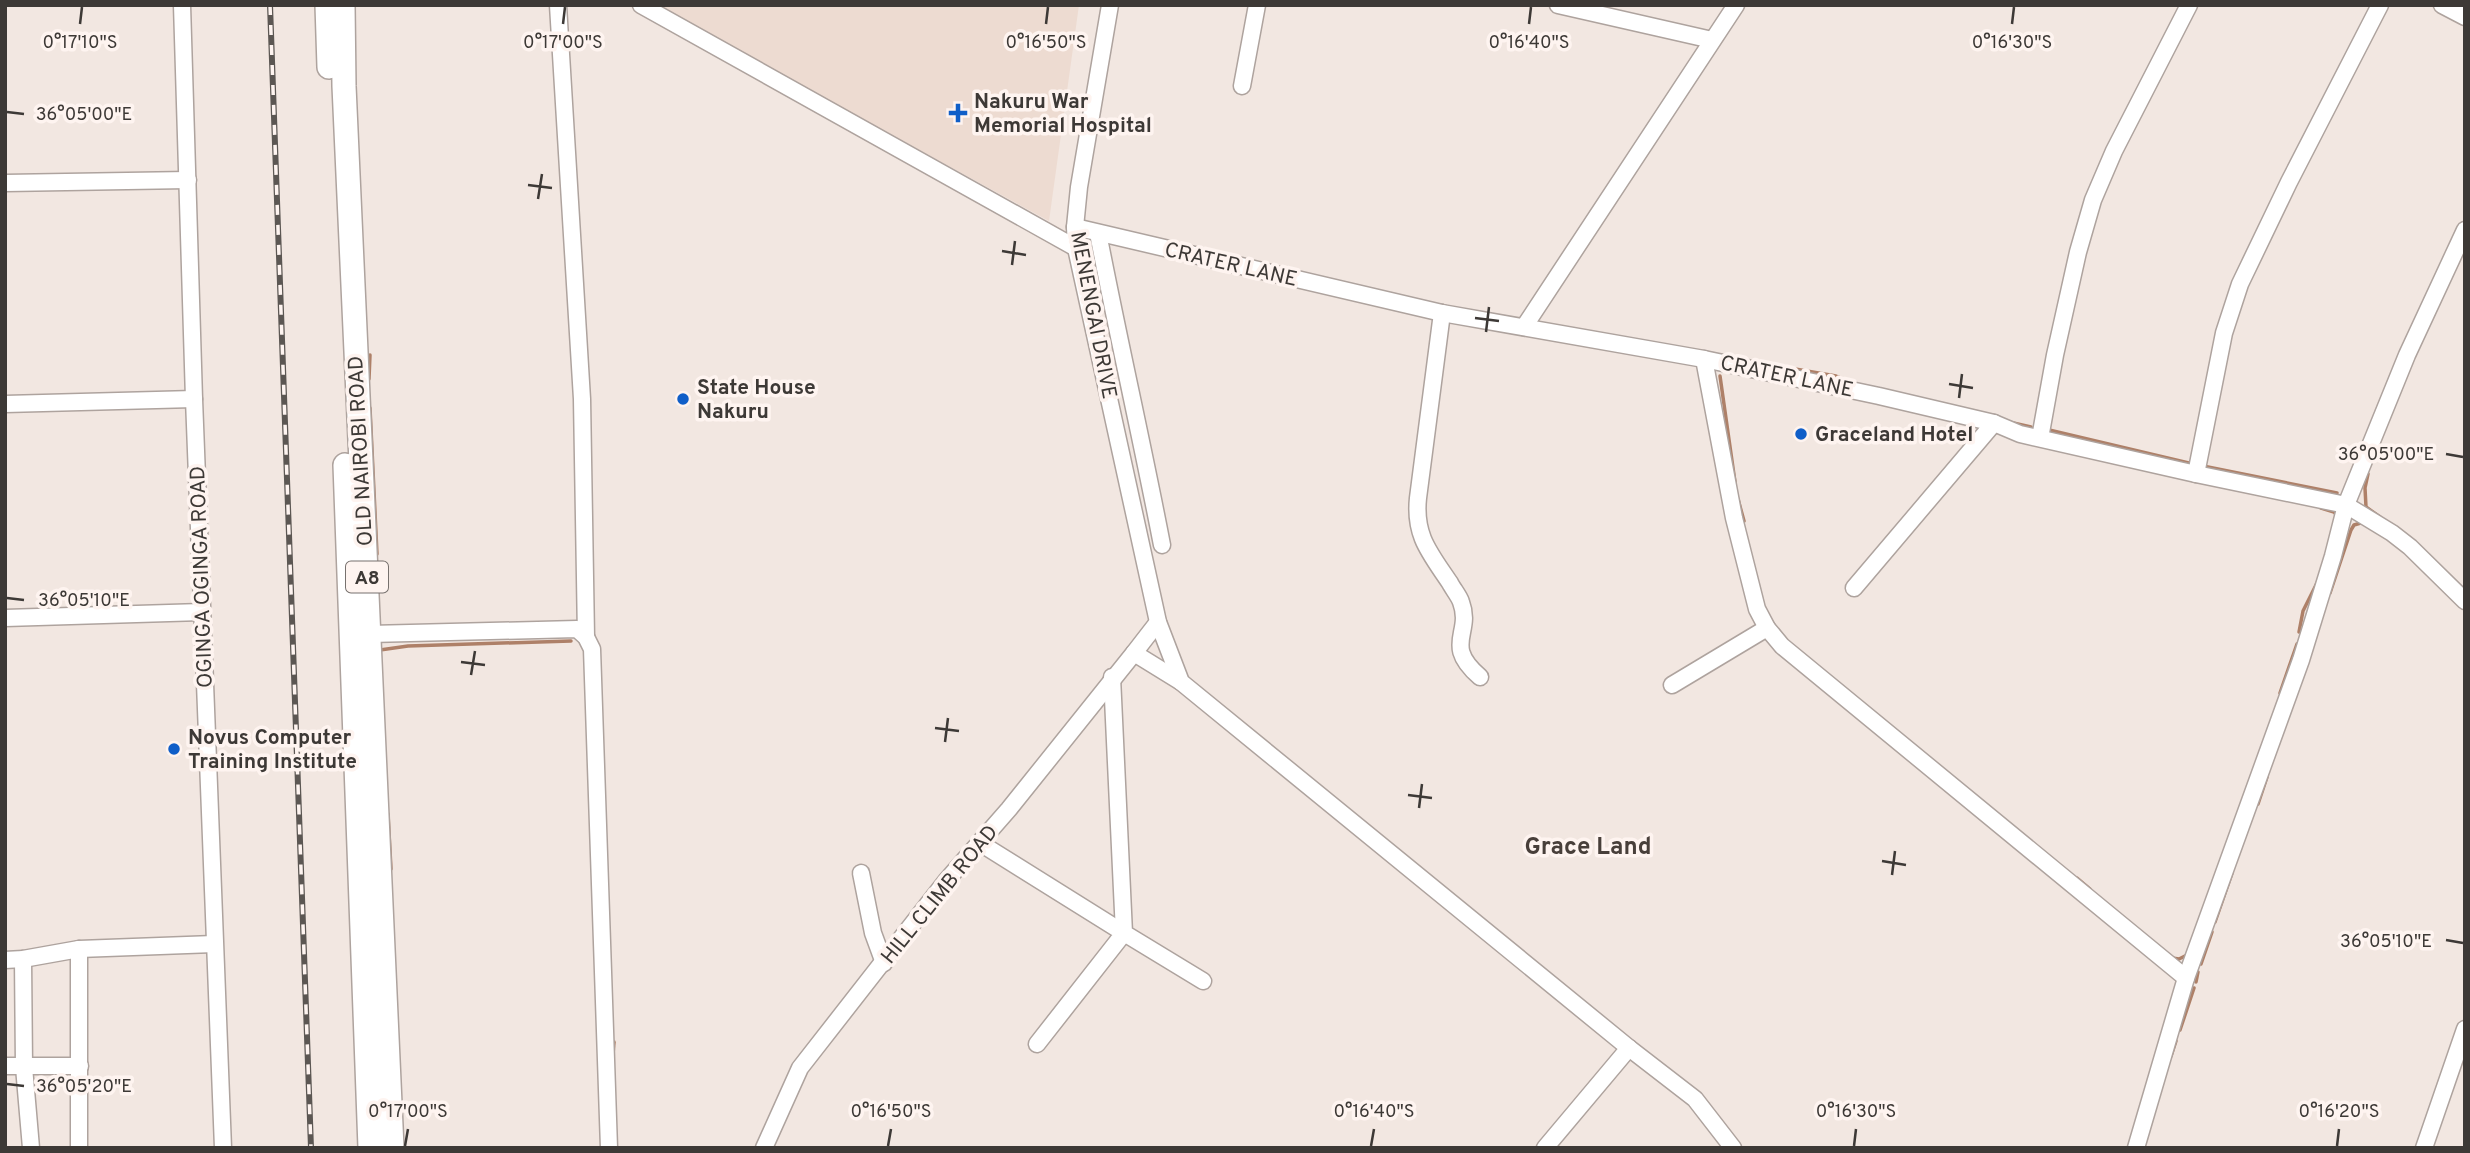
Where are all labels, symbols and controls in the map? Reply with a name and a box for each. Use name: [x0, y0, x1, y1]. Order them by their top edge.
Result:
text: 0°17'10"S: [42, 32, 118, 55]
text: 0°17'00"S: [523, 32, 603, 55]
text: 0°16'50"S: [1006, 32, 1086, 55]
text: 0°16'40"S: [1488, 32, 1570, 55]
text: 0°16'30"S: [1972, 32, 2052, 55]
place label: Nakuru War Memorial Hospital: [974, 89, 1152, 140]
marker: Nakuru War Memorial Hospital: [948, 103, 968, 123]
text: 36°05'00"E: [36, 104, 132, 127]
street label: MENENGAI DRIVE: [1063, 229, 1122, 401]
street label: CRATER LANE: [1162, 237, 1300, 294]
street label: CRATER LANE: [1718, 350, 1856, 405]
street label: OLD NAIROBI ROAD: [343, 355, 380, 547]
place label: State House Nakuru: [697, 375, 816, 426]
marker: State House Nakuru: [675, 391, 691, 407]
place label: Graceland Hotel: [1815, 422, 1973, 449]
marker: Graceland Hotel: [1793, 426, 1809, 442]
text: 36°05'00"E: [2338, 444, 2434, 467]
street label: OGINGA OGINGA ROAD: [185, 465, 220, 688]
road number: A8: [346, 562, 388, 592]
text: 36°05'10"E: [38, 590, 130, 613]
place label: Novus Computer Training Institute: [188, 725, 357, 776]
marker: Novus Computer Training Institute: [166, 741, 182, 757]
street label: HILL CLIMB ROAD: [876, 820, 1005, 970]
district label: Grace Land: [1524, 833, 1652, 863]
text: 36°05'10"E: [2340, 931, 2432, 954]
text: 36°05'20"E: [36, 1076, 132, 1099]
text: 0°17'00"S: [368, 1101, 448, 1124]
text: 0°16'50"S: [851, 1101, 931, 1124]
text: 0°16'40"S: [1333, 1101, 1415, 1124]
text: 0°16'30"S: [1816, 1101, 1896, 1124]
text: 0°16'20"S: [2299, 1101, 2379, 1124]

